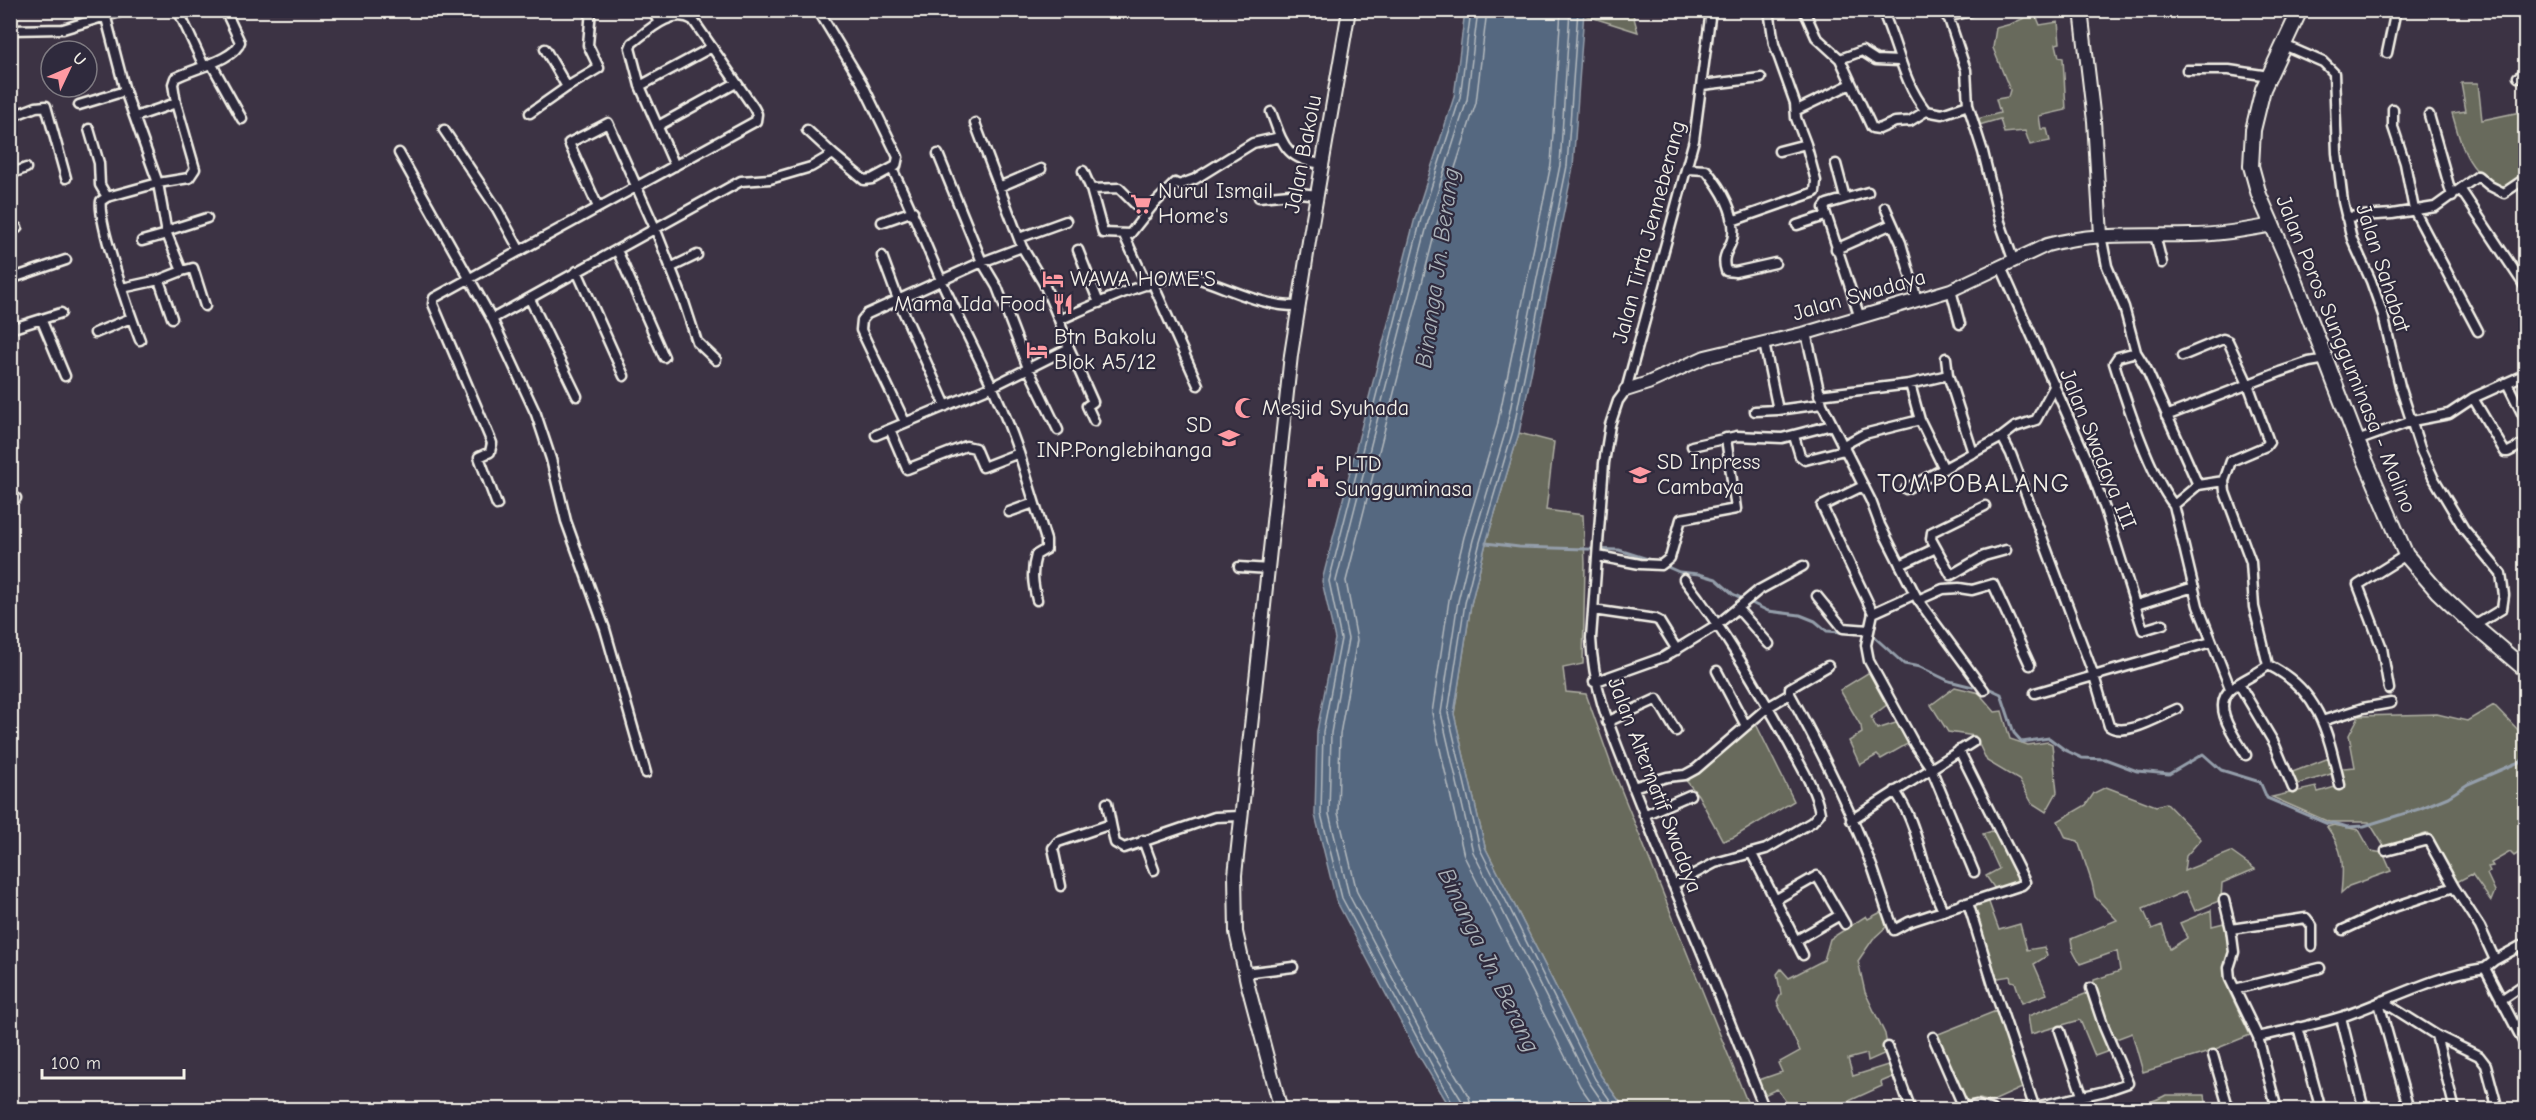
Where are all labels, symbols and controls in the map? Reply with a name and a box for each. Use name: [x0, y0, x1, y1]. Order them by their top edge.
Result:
north arrow: [39, 39, 99, 99]
text: U: [69, 49, 89, 69]
street label: Jalan Bakolu: [1279, 93, 1327, 215]
street label: Jalan Tirta Jenneberang: [1607, 118, 1691, 346]
water label: Binanga Jn. Berang: [1409, 166, 1465, 370]
place label: Nurul Ismail Home's: [1158, 178, 1273, 229]
street label: Jalan Poros Sungguminasa - Malino: [2270, 191, 2422, 517]
supermarket icon: Nurul Ismail Home's: [1129, 192, 1153, 216]
street label: Jalan Sahabat: [2350, 201, 2416, 336]
street label: Jalan Swadaya: [1789, 264, 1929, 326]
place label: WAWA HOME'S: [1070, 266, 1216, 292]
hotel icon: WAWA HOME'S: [1041, 267, 1065, 291]
place label: Mama Ida Food: [894, 291, 1046, 317]
restaurant icon: Mama Ida Food: [1051, 292, 1075, 316]
place label: Btn Bakolu Blok A5/12: [1054, 324, 1157, 375]
hotel icon: Btn Bakolu Blok A5/12: [1025, 338, 1049, 362]
street label: Jalan Swadaya III: [2054, 365, 2142, 533]
place label: Mesjid Syuhada: [1262, 395, 1409, 421]
mosque icon: Mesjid Syuhada: [1233, 396, 1257, 420]
place label: SD INP.Ponglebihanga: [1037, 412, 1212, 463]
school or university icon: SD INP.Ponglebihanga: [1217, 426, 1241, 450]
place label: SD Inpress Cambaya: [1657, 449, 1760, 500]
place label: PLTD Sungguminasa: [1335, 451, 1472, 502]
school or university icon: SD Inpress Cambaya: [1628, 463, 1652, 487]
public building icon: PLTD Sungguminasa: [1306, 465, 1330, 489]
district label: TOMPOBALANG: [1877, 469, 2071, 499]
street label: Jalan Alternatif Swadaya: [1602, 674, 1708, 896]
water label: Binanga Jn. Berang: [1432, 863, 1546, 1057]
scale bar: [42, 1042, 184, 1080]
text: 100 m: [51, 1053, 101, 1074]

